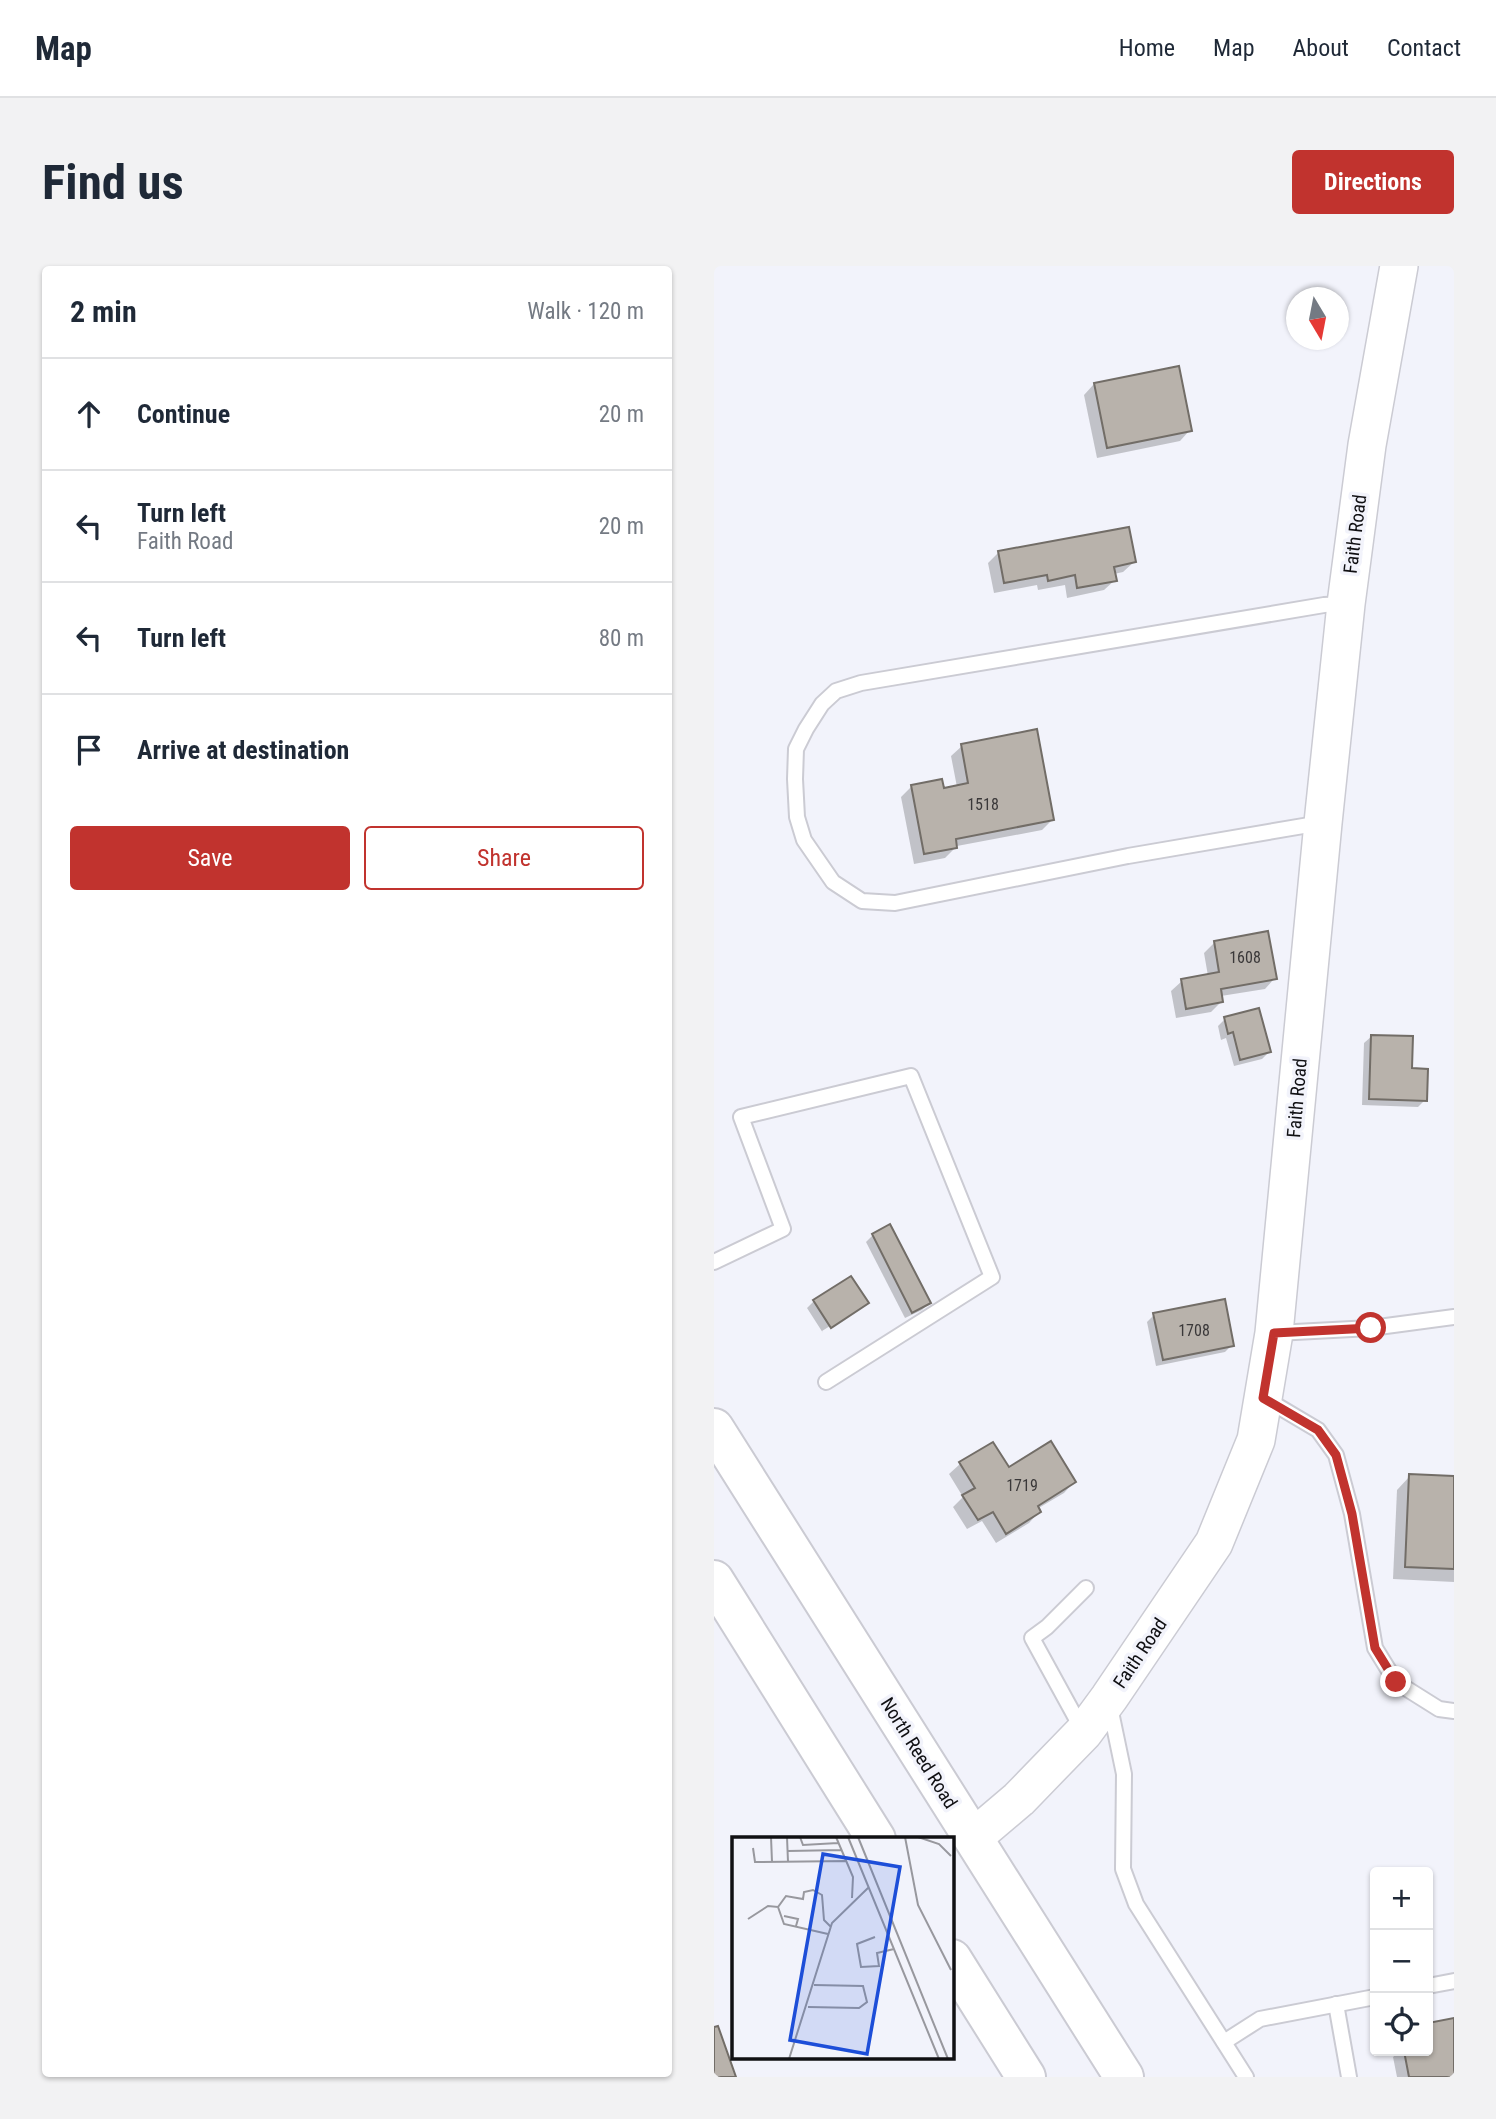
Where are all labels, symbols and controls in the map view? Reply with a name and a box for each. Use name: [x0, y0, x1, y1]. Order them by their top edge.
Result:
text: Map: [35, 29, 92, 68]
text: Home: [1119, 34, 1175, 62]
text: Map: [1213, 34, 1255, 62]
text: About: [1293, 34, 1349, 62]
text: Contact: [1387, 34, 1461, 62]
button: Directions: [1292, 150, 1454, 214]
text: Find us: [42, 154, 184, 211]
north arrow: [1286, 287, 1349, 350]
text: 2 min: [70, 294, 137, 329]
text: Walk · 120 m: [527, 298, 644, 325]
icon: ahead: [70, 395, 108, 433]
text: Continue: [137, 399, 230, 429]
text: 20 m: [599, 401, 644, 428]
street label: Faith Road: [1339, 493, 1371, 575]
text: Turn left: [137, 498, 226, 528]
icon: left: [70, 507, 108, 545]
text: 20 m: [599, 513, 644, 540]
text: Faith Road: [137, 528, 233, 555]
icon: left: [70, 619, 108, 657]
text: Turn left: [137, 623, 226, 653]
text: 80 m: [599, 625, 644, 652]
icon: arrive: [70, 731, 108, 769]
text: Arrive at destination: [137, 735, 349, 765]
house number: 1518: [967, 795, 999, 814]
button: Save: [70, 826, 350, 890]
button: Share: [364, 826, 644, 890]
house number: 1608: [1229, 948, 1261, 967]
street label: Faith Road: [1282, 1057, 1312, 1139]
route start: [1355, 1312, 1386, 1343]
house number: 1708: [1178, 1321, 1210, 1340]
house number: 1719: [1006, 1476, 1038, 1495]
street label: Faith Road: [1108, 1614, 1172, 1692]
route end: [1380, 1666, 1411, 1697]
street label: North Reed Road: [876, 1693, 962, 1813]
inset map: [732, 1837, 954, 2060]
map controls: [1370, 1867, 1433, 2056]
button: +: [1370, 1867, 1433, 1930]
button: −: [1370, 1930, 1433, 1993]
button: locate: [1370, 1993, 1433, 2056]

